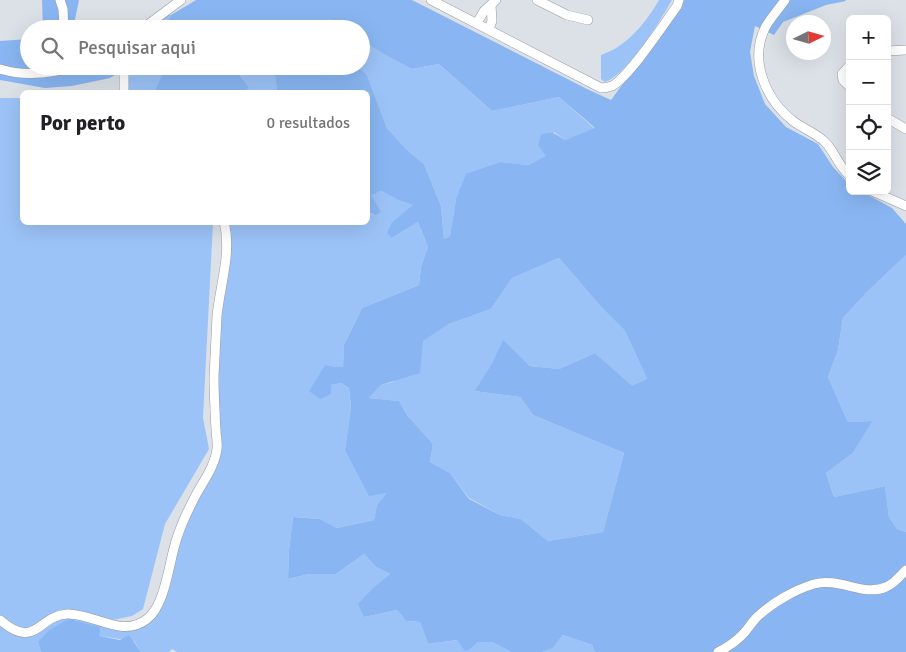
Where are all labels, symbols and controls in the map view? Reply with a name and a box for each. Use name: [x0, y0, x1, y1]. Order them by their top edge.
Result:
north arrow: [786, 15, 831, 60]
map controls: [846, 15, 891, 195]
button: +: [846, 15, 891, 60]
search box: [20, 20, 370, 75]
icon: search: [38, 34, 66, 62]
text: Pesquisar aqui: [78, 36, 196, 60]
button: −: [846, 60, 891, 105]
button: locate: [846, 105, 891, 150]
text: Por perto: [40, 110, 125, 136]
text: 0 resultados: [267, 113, 350, 133]
button: layers: [846, 150, 891, 195]

